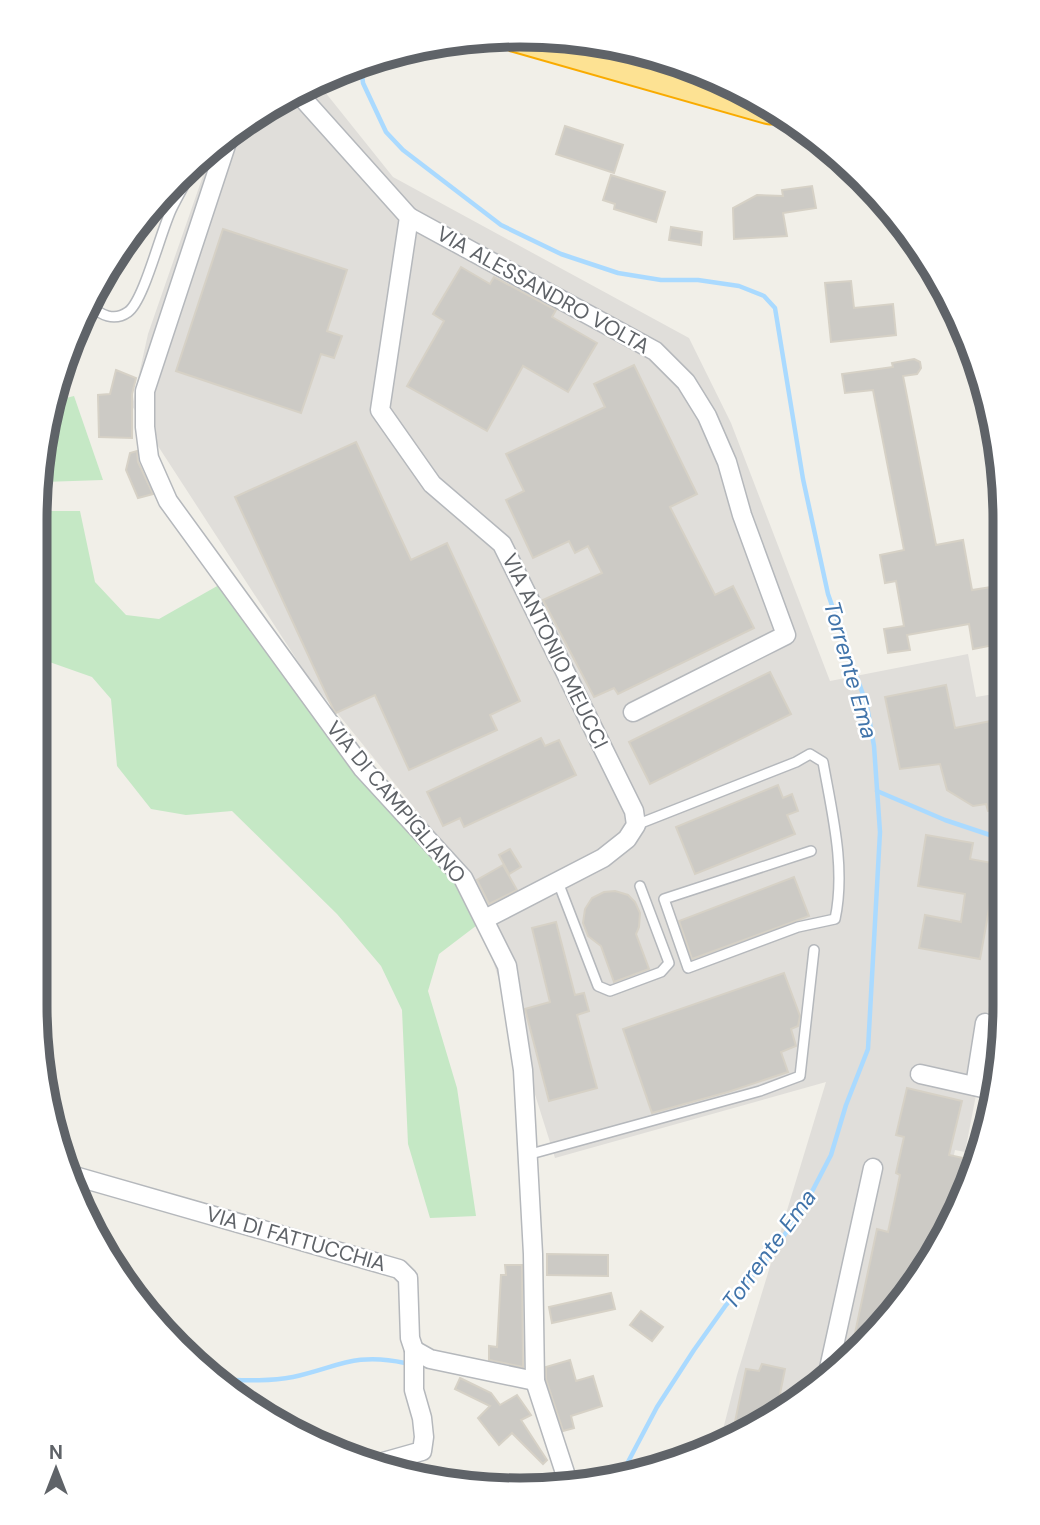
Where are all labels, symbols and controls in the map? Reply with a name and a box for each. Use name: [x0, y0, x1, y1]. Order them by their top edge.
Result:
street label: VIA ALESSANDRO VOLTA: [431, 220, 655, 360]
street label: VIA ANTONIO MEUCCI: [496, 549, 614, 753]
water label: Torrente Ema: [817, 598, 885, 742]
street label: VIA DI CAMPIGLIANO: [320, 715, 472, 889]
water label: Torrente Ema: [715, 1183, 823, 1315]
street label: VIA DI FATTUCCHIA: [203, 1200, 389, 1278]
north arrow: [21, 1434, 91, 1504]
text: N: [49, 1440, 63, 1465]

